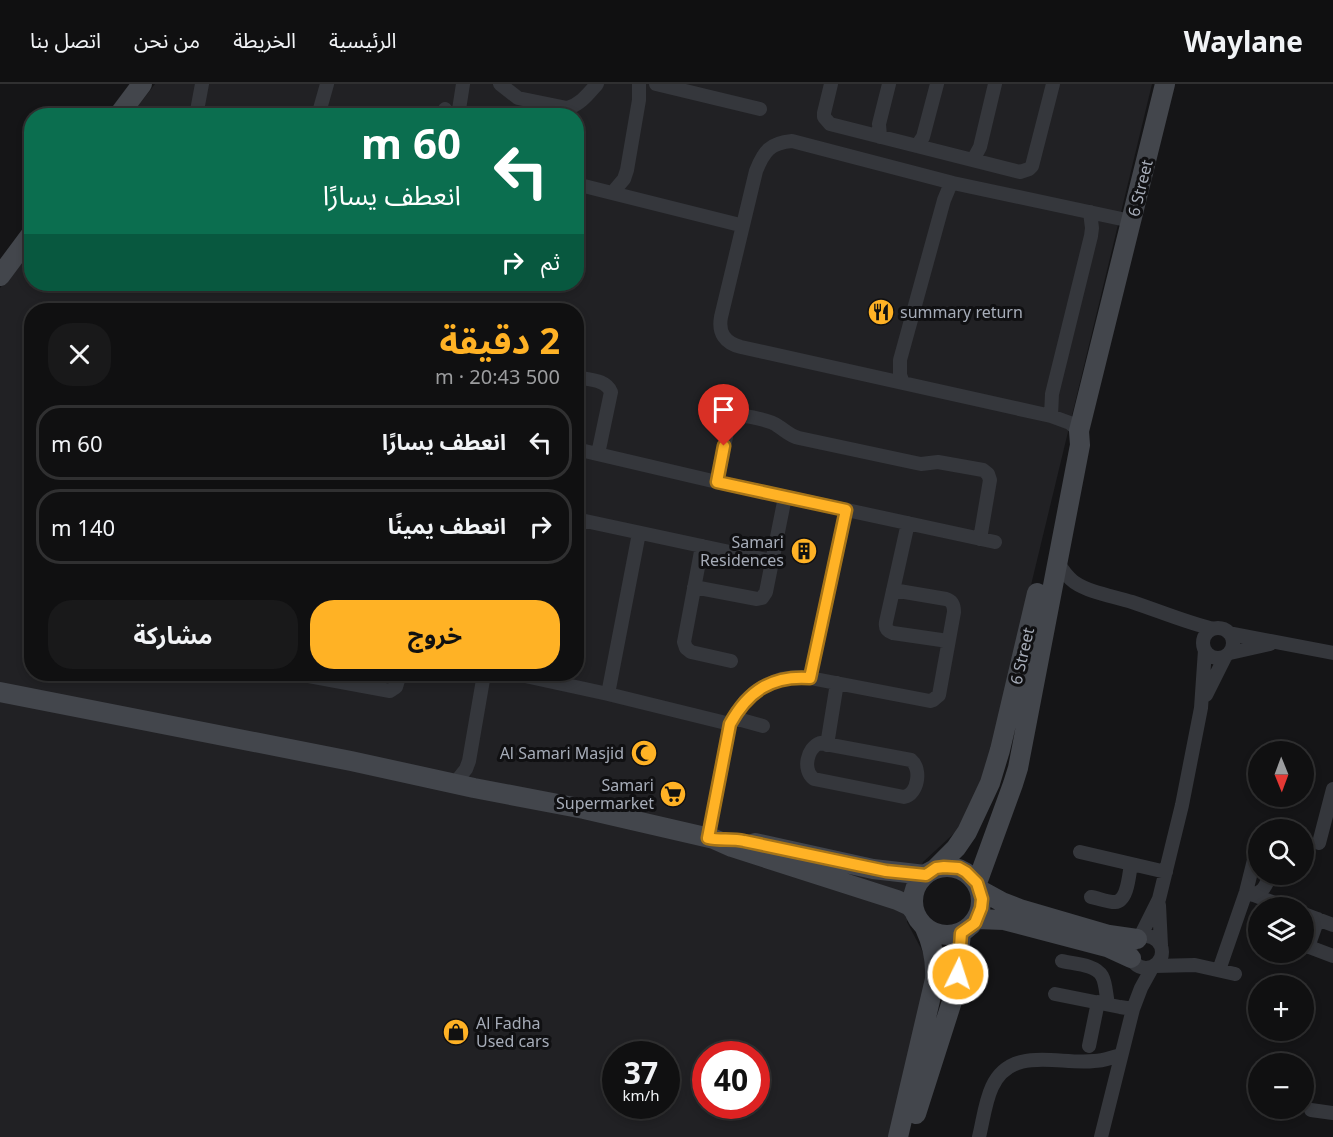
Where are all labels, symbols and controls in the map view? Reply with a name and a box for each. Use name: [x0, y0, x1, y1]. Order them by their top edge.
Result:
text: Waylane: [1184, 22, 1303, 60]
text: اتصل بنا: [30, 26, 101, 54]
text: من نحن: [134, 26, 200, 54]
text: الخريطة: [233, 26, 296, 54]
text: الرئيسية: [329, 26, 397, 54]
text: 60 m: [361, 114, 461, 171]
icon: left: [482, 132, 560, 210]
street label: 6 Street: [1122, 157, 1158, 219]
text: انعطف يسارًا: [323, 176, 461, 213]
icon: right: [496, 246, 529, 279]
text: ثم: [541, 246, 560, 276]
restaurant icon: summary return: [866, 297, 896, 327]
place label: summary return: [900, 301, 1023, 323]
text: 2 دقيقة: [439, 316, 560, 365]
button: close: [48, 323, 111, 386]
text: 500 m · 20:43: [435, 363, 560, 390]
pin: [698, 384, 749, 446]
icon: arrive: [707, 393, 740, 426]
text: انعطف يسارًا: [382, 426, 506, 456]
icon: left: [524, 426, 557, 459]
text: 60 m: [51, 428, 102, 458]
text: انعطف يمينًا: [388, 510, 506, 540]
icon: right: [524, 510, 557, 543]
text: 140 m: [51, 512, 115, 542]
place label: Samari Residences: [700, 531, 784, 571]
building icon: Samari Residences: [789, 536, 819, 566]
button: مشاركة: [48, 600, 298, 669]
button: خروج: [310, 600, 560, 669]
street label: 6 Street: [1005, 625, 1039, 687]
mosque icon: Al Samari Masjid: [629, 738, 659, 768]
north arrow: [1248, 741, 1314, 807]
map controls: [1248, 741, 1314, 1119]
place label: Al Samari Masjid: [500, 742, 624, 764]
place label: Samari Supermarket: [556, 774, 654, 814]
supermarket icon: Samari Supermarket: [658, 779, 688, 809]
button: search: [1248, 819, 1314, 885]
button: layers: [1248, 897, 1314, 963]
position arrow: [926, 942, 990, 1006]
button: +: [1248, 975, 1314, 1041]
place label: Al Fadha Used cars: [476, 1012, 549, 1052]
shop icon: Al Fadha Used cars: [441, 1017, 471, 1047]
speed limit sign: 40: [692, 1041, 770, 1119]
text: 37: [624, 1052, 658, 1093]
button: −: [1248, 1053, 1314, 1119]
text: km/h: [623, 1085, 659, 1105]

